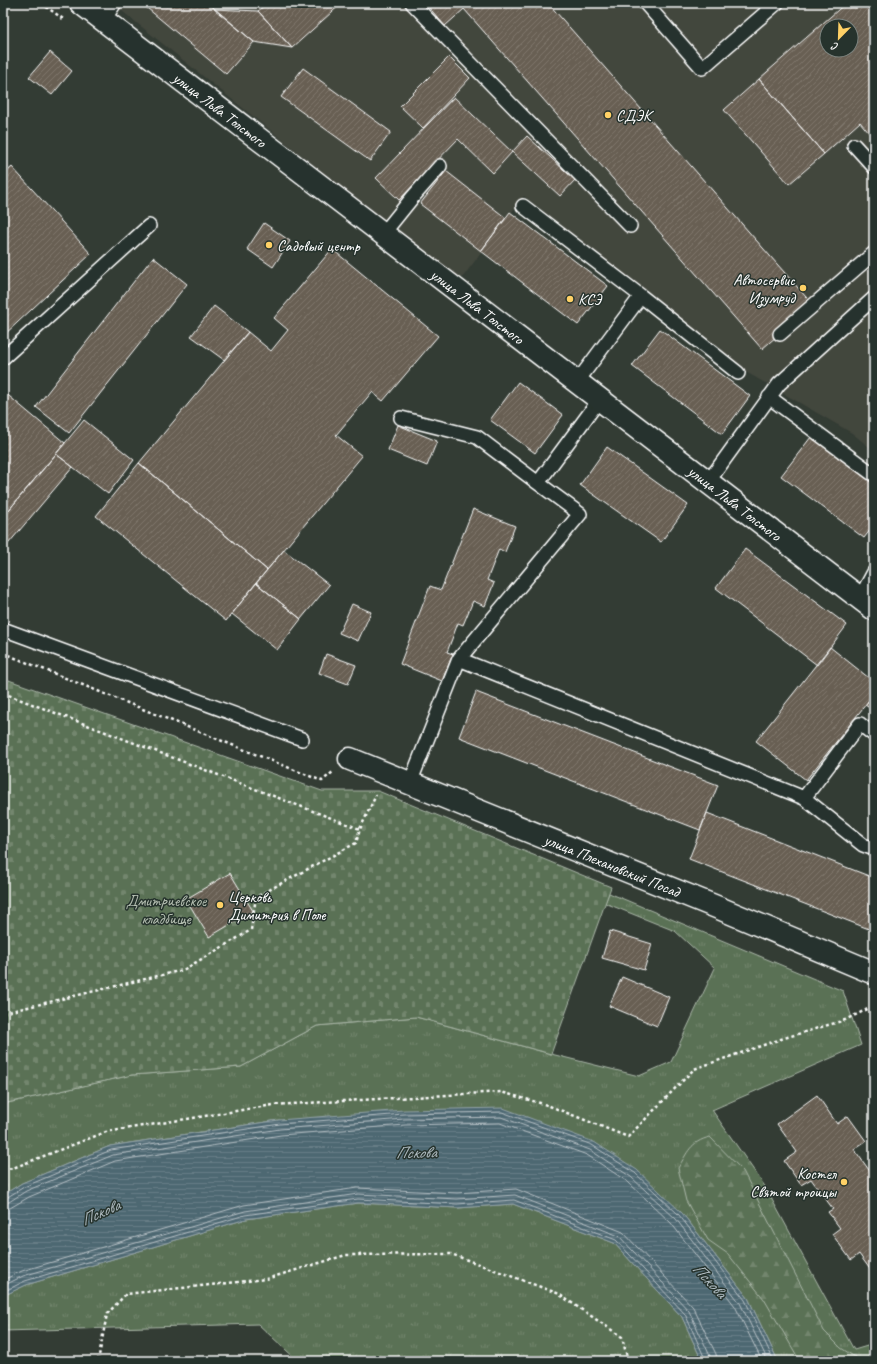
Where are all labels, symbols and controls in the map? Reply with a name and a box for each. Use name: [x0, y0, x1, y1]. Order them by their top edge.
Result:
north arrow: [819, 18, 859, 58]
text: С: [828, 39, 840, 55]
street label: улица Льва Толстого: [168, 67, 271, 153]
place label: СДЭК: [616, 106, 654, 126]
marker: СДЭК: [603, 110, 613, 120]
place label: Садовый центр: [277, 236, 361, 256]
marker: Садовый центр: [264, 240, 274, 250]
street label: улица Льва Толстого: [425, 264, 529, 350]
place label: Автосервис Изумруд: [733, 270, 796, 308]
marker: Автосервис Изумруд: [798, 283, 808, 293]
place label: КСЭ: [578, 290, 603, 310]
marker: КСЭ: [565, 294, 575, 304]
street label: улица Льва Толстого: [683, 461, 786, 546]
street label: улица Плехановский Посад: [541, 829, 684, 903]
place label: Церковь Димитрия в Поле: [228, 887, 327, 925]
park label: Дмитриевское кладбище: [126, 891, 208, 929]
marker: Церковь Димитрия в Поле: [215, 900, 225, 910]
water label: Пскова: [396, 1142, 439, 1163]
place label: Костел Святой троицы: [750, 1164, 838, 1202]
marker: Костел Святой троицы: [839, 1177, 849, 1187]
water label: Пскова: [77, 1194, 125, 1230]
water label: Пскова: [688, 1258, 733, 1304]

